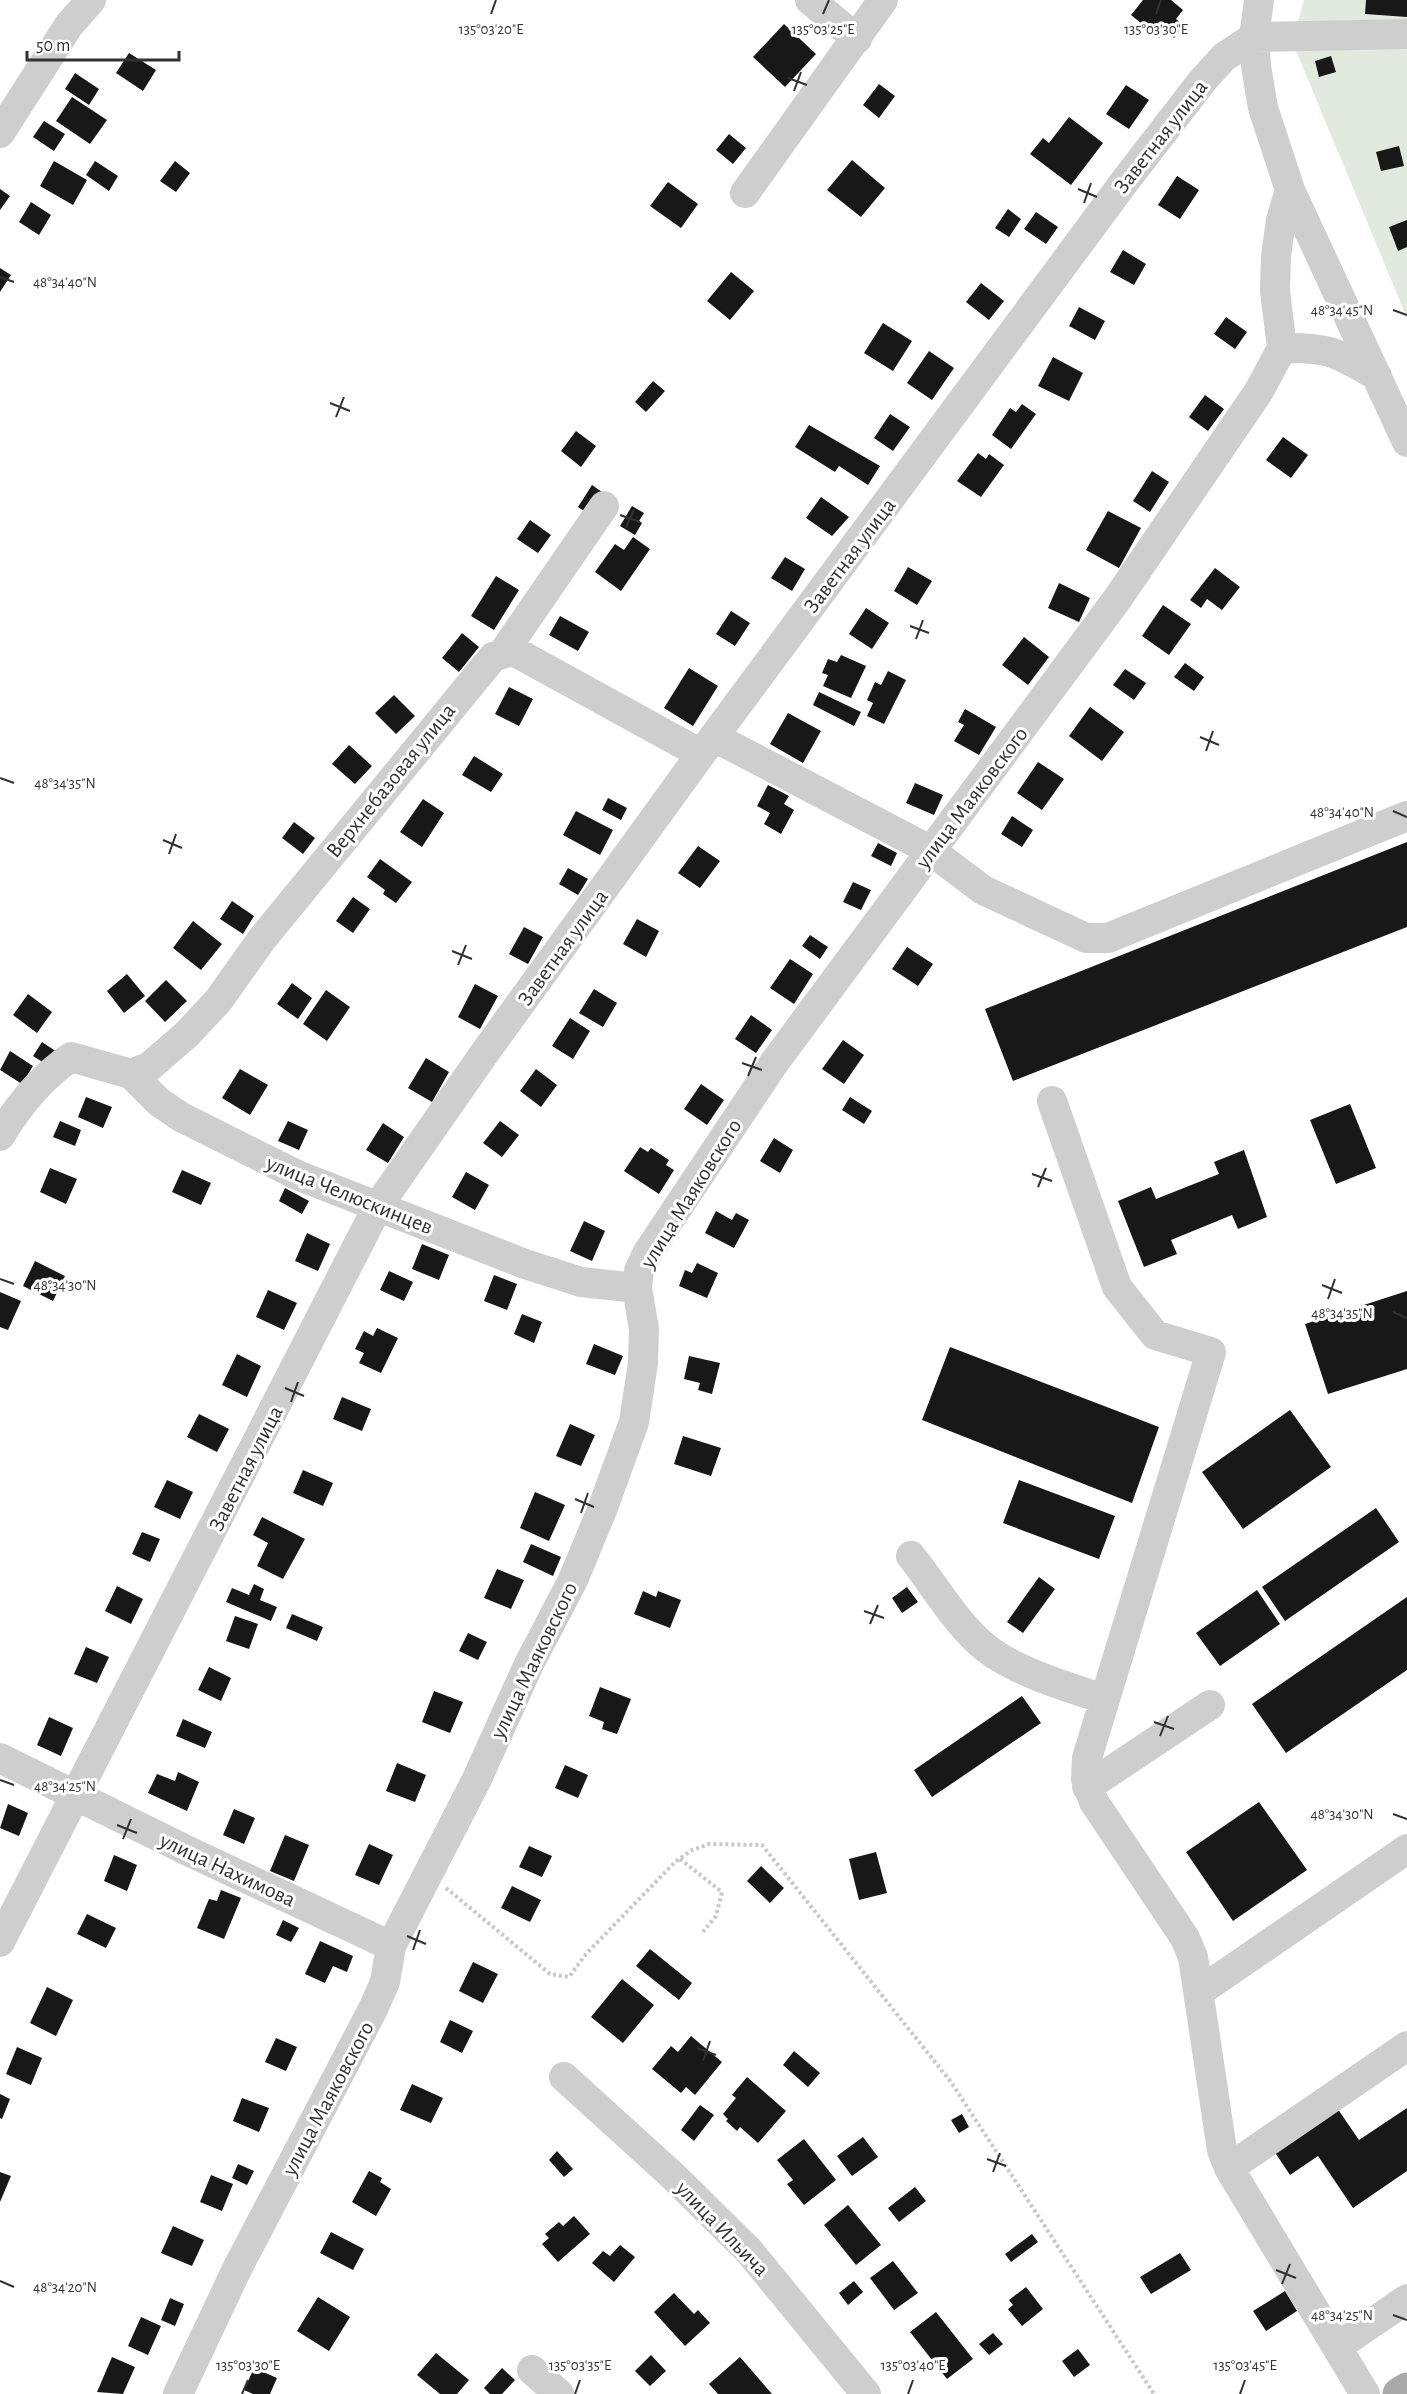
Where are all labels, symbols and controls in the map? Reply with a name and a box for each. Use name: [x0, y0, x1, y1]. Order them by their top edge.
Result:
text: 135°03'20"E: [459, 22, 523, 37]
text: 135°03'25"E: [791, 22, 855, 37]
text: 135°03'30"E: [1124, 22, 1188, 37]
scale bar: [27, 24, 178, 62]
text: 50 m: [36, 37, 70, 55]
street label: Заветная улица: [1110, 76, 1212, 197]
text: 48°34'40"N: [33, 275, 97, 290]
text: 48°34'45"N: [1311, 303, 1373, 318]
street label: Заветная улица: [800, 494, 900, 617]
street label: Верхнебазовая улица: [322, 699, 460, 862]
street label: улица Маяковского: [911, 723, 1032, 873]
text: 48°34'35"N: [34, 776, 96, 791]
text: 48°34'40"N: [1310, 805, 1374, 820]
street label: Заветная улица: [514, 886, 612, 1010]
street label: улица Маяковского: [636, 1115, 745, 1273]
street label: улица Челюскинцев: [262, 1151, 436, 1238]
text: 48°34'30"N: [33, 1278, 97, 1293]
text: 48°34'35"N: [1311, 1306, 1373, 1321]
street label: Заветная улица: [205, 1402, 287, 1535]
street label: улица Маяковского: [486, 1579, 581, 1743]
text: 48°34'25"N: [34, 1779, 96, 1794]
text: 48°34'30"N: [1310, 1807, 1374, 1822]
street label: улица Нахимова: [156, 1829, 299, 1911]
street label: улица Маяковского: [278, 2018, 378, 2180]
street label: улица Ильича: [671, 2176, 773, 2280]
text: 48°34'20"N: [33, 2280, 97, 2295]
text: 48°34'25"N: [1311, 2308, 1373, 2323]
text: 135°03'30"E: [216, 2358, 280, 2373]
text: 135°03'35"E: [549, 2358, 611, 2373]
text: 135°03'40"E: [880, 2358, 946, 2373]
text: 135°03'45"E: [1213, 2358, 1277, 2373]

